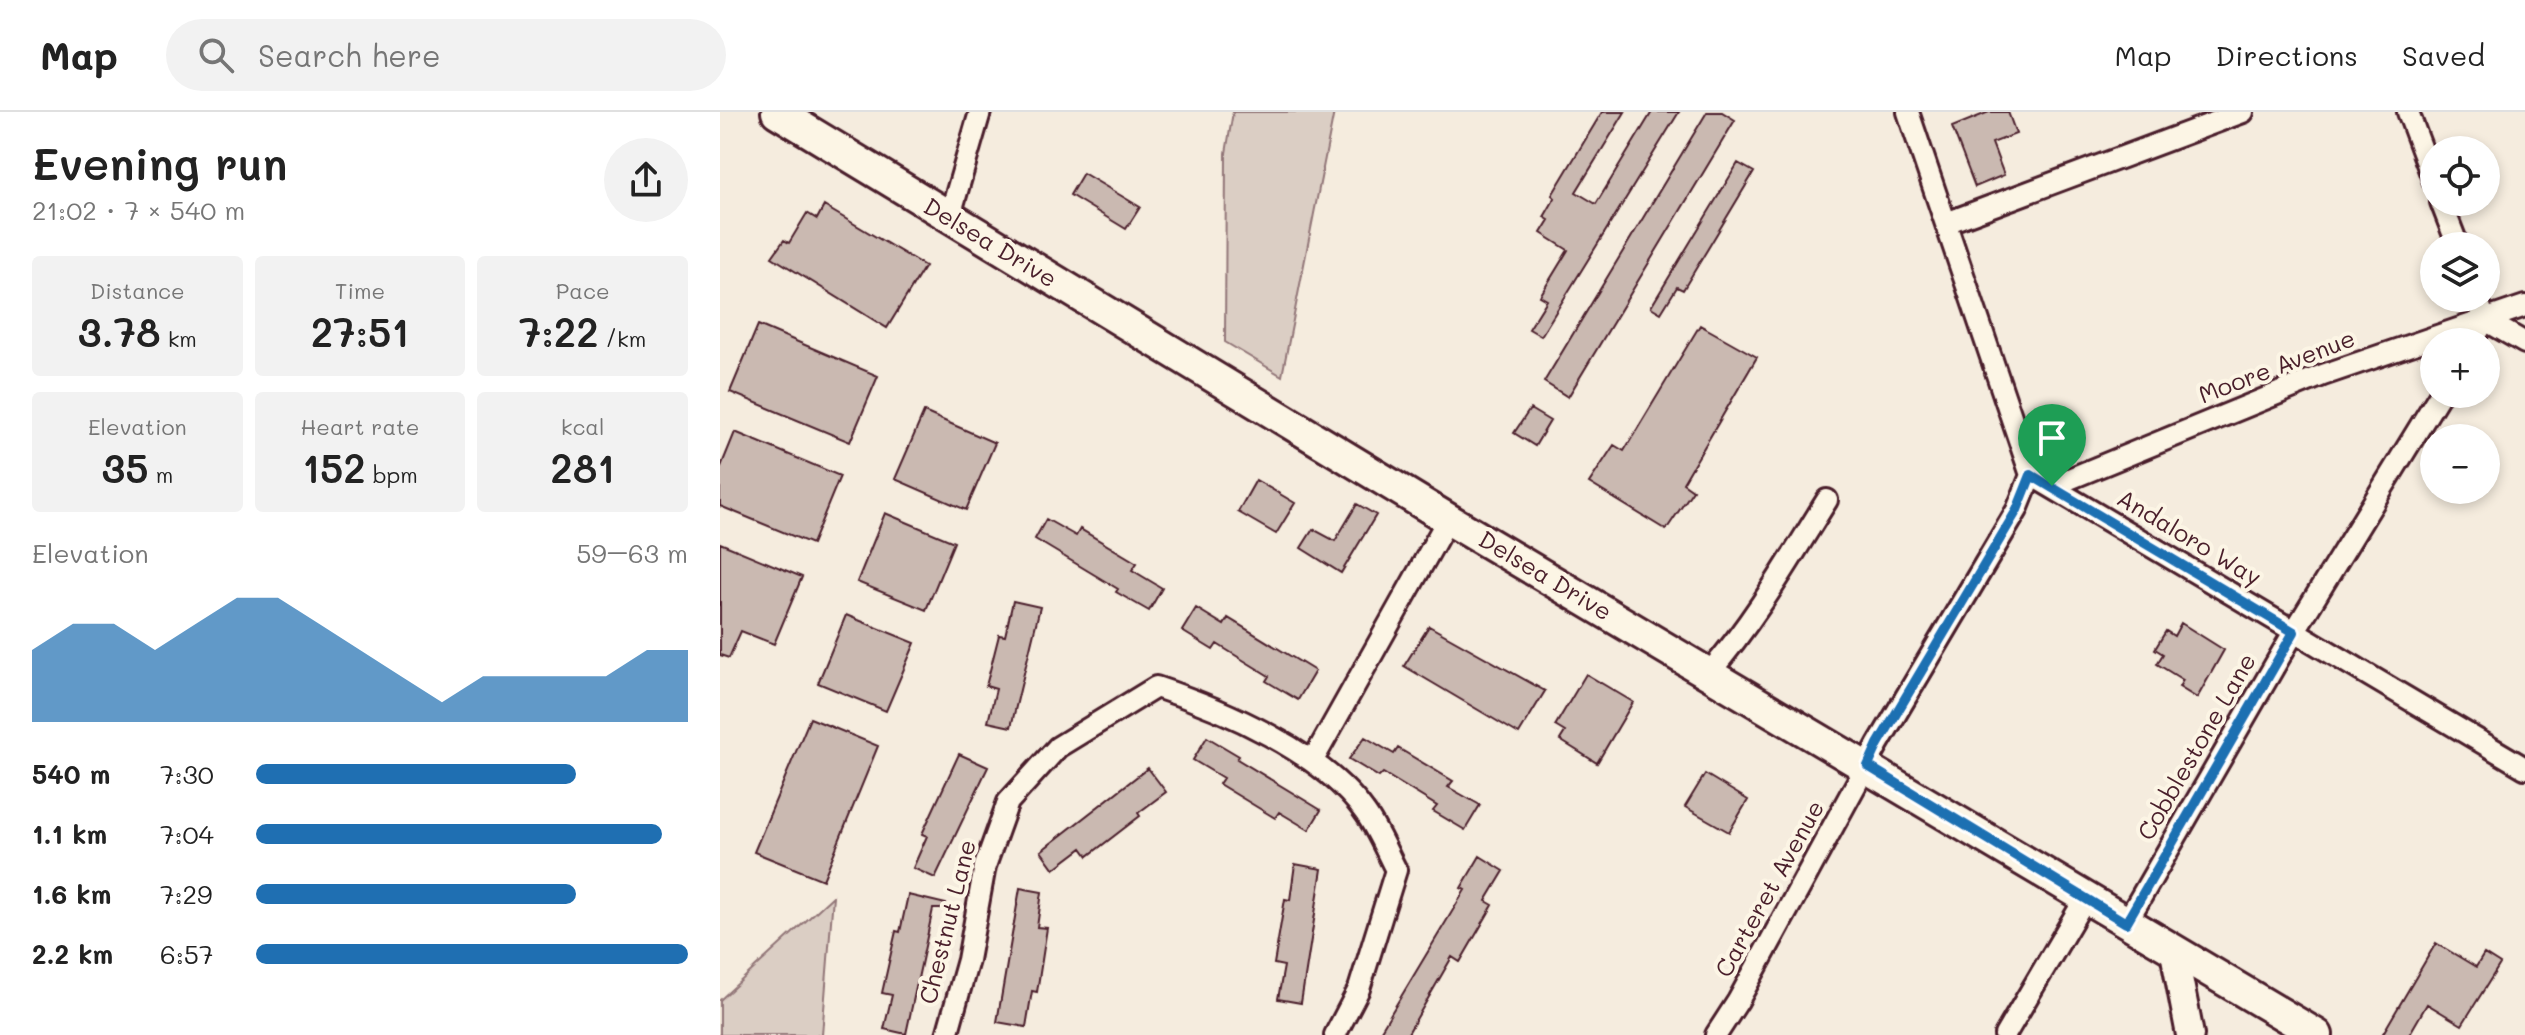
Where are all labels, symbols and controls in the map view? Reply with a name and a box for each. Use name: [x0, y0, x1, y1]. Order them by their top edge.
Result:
search box: [166, 19, 726, 91]
text: Map: [40, 30, 118, 80]
icon: search: [194, 33, 238, 77]
text: Search here: [258, 35, 441, 75]
text: Map: [2115, 37, 2172, 73]
text: Directions: [2216, 37, 2358, 73]
text: Saved: [2402, 37, 2485, 73]
text: Evening run: [32, 134, 287, 191]
map controls: [2420, 136, 2500, 504]
button: locate: [2420, 136, 2500, 216]
button: share: [604, 138, 688, 222]
street label: Delsea Drive: [919, 190, 1063, 294]
text: 21:02 · 7 × 540 m: [32, 193, 245, 227]
button: layers: [2420, 232, 2500, 312]
text: Distance: [90, 276, 185, 305]
text: Time: [335, 276, 385, 305]
text: Pace: [556, 276, 610, 305]
text: 3.78: [78, 305, 161, 357]
text: 27:51: [311, 305, 409, 357]
text: 7:22: [519, 305, 599, 357]
street label: Moore Avenue: [2194, 322, 2359, 410]
text: km: [161, 324, 197, 353]
text: /km: [599, 324, 646, 353]
button: +: [2420, 328, 2500, 408]
pin: [2018, 404, 2086, 486]
text: Elevation: [88, 412, 187, 441]
text: Heart rate: [301, 412, 419, 441]
text: kcal: [561, 412, 605, 441]
icon: arrive: [2030, 416, 2074, 460]
button: −: [2420, 424, 2500, 504]
text: 35: [101, 441, 149, 493]
text: 152: [302, 441, 366, 493]
text: 281: [550, 441, 615, 493]
text: m: [149, 460, 173, 489]
text: bpm: [366, 460, 418, 489]
street label: Andaloro Way: [2112, 481, 2268, 592]
street label: Delsea Drive: [1474, 523, 1618, 627]
text: Elevation: [32, 536, 149, 570]
text: 59–63 m: [576, 536, 688, 570]
street label: Cobblestone Lane: [2130, 647, 2262, 845]
text: 540 m: [32, 757, 110, 791]
text: 7:30: [160, 757, 214, 791]
street label: Carteret Avenue: [1707, 794, 1830, 982]
text: 1.1 km: [32, 817, 107, 851]
text: 7:04: [160, 817, 214, 851]
street label: Chestnut Lane: [911, 836, 982, 1007]
text: 1.6 km: [32, 877, 111, 911]
text: 7:29: [160, 877, 212, 911]
text: 2.2 km: [32, 937, 113, 971]
text: 6:57: [160, 937, 213, 971]

